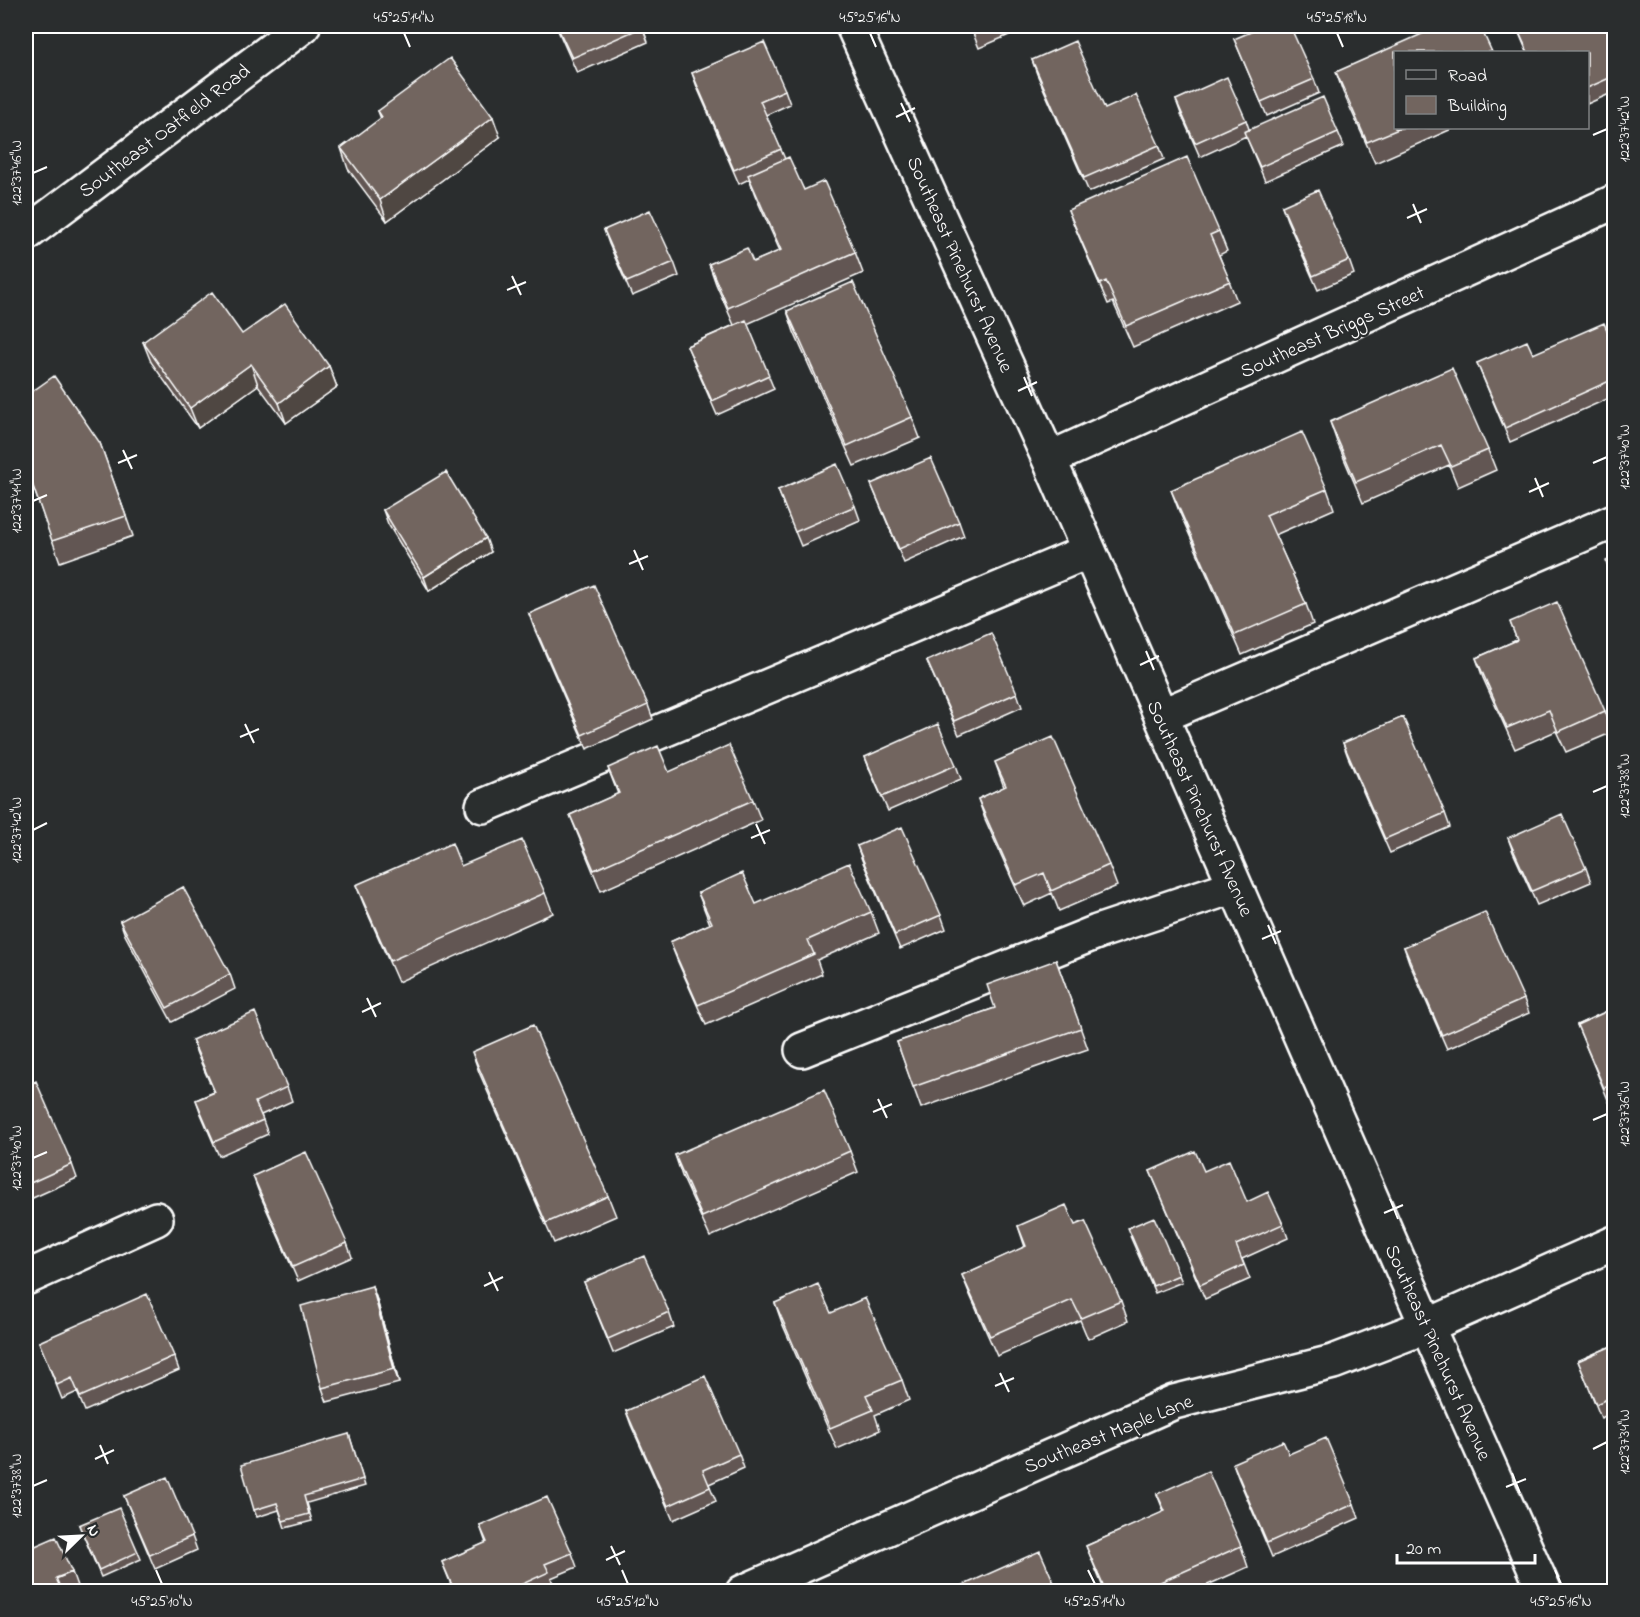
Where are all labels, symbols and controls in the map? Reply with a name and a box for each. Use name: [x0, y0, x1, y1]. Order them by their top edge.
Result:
text: 45°25'14"N: [374, 7, 434, 29]
text: 45°25'16"N: [839, 7, 901, 29]
text: 45°25'18"N: [1307, 7, 1367, 29]
legend: [1394, 51, 1589, 129]
street label: Southeast Oatfield Road: [74, 58, 257, 206]
text: Road: [1448, 64, 1487, 90]
text: Building: [1447, 94, 1507, 121]
text: 122°37'42"W: [1614, 96, 1636, 162]
text: 122°37'46"W: [6, 140, 28, 206]
street label: Southeast Pinehurst Avenue: [898, 152, 1020, 378]
street label: Southeast Briggs Street: [1236, 279, 1431, 388]
text: 122°37'40"W: [1614, 424, 1636, 490]
text: 122°37'44"W: [6, 468, 28, 534]
street label: Southeast Pinehurst Avenue: [1138, 696, 1260, 922]
text: 122°37'38"W: [1614, 754, 1636, 818]
text: 122°37'42"W: [6, 797, 28, 863]
text: 122°37'36"W: [1614, 1081, 1636, 1147]
text: 122°37'40"W: [6, 1125, 28, 1191]
street label: Southeast Pinehurst Avenue: [1376, 1240, 1498, 1466]
street label: Southeast Maple Lane: [1020, 1388, 1198, 1482]
text: 122°37'34"W: [1614, 1409, 1636, 1475]
text: 122°37'38"W: [6, 1454, 28, 1518]
north arrow: [51, 1506, 111, 1566]
text: N: [80, 1521, 106, 1541]
scale bar: [1397, 1527, 1535, 1565]
text: 20 m: [1406, 1537, 1441, 1563]
text: 45°25'10"N: [131, 1591, 193, 1613]
text: 45°25'12"N: [597, 1591, 659, 1613]
text: 45°25'14"N: [1065, 1591, 1125, 1613]
text: 45°25'16"N: [1530, 1591, 1592, 1613]

